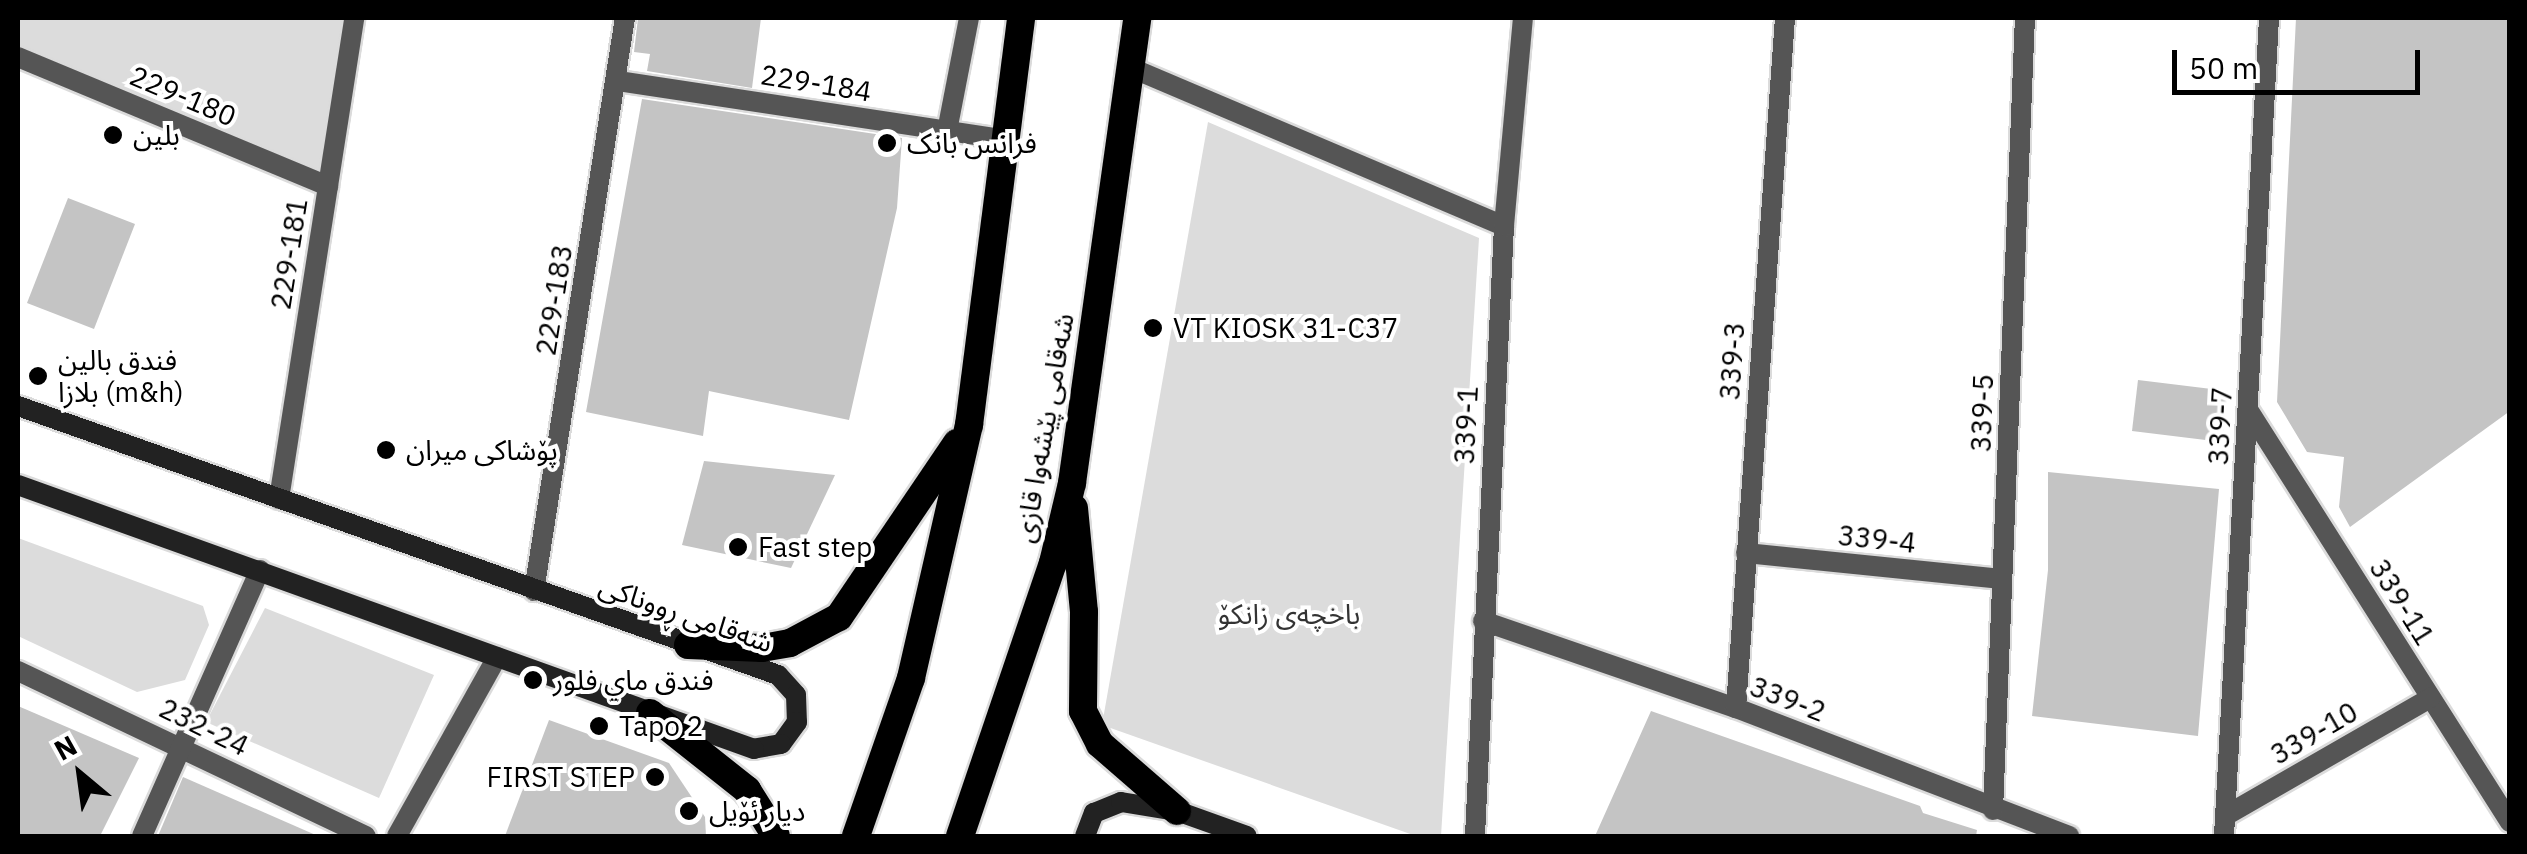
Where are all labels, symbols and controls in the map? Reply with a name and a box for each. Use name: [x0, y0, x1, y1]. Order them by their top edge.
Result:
scale bar: [2177, 30, 2424, 92]
text: 50 m: [2189, 48, 2258, 87]
street label: 229-184: [758, 58, 874, 108]
street label: 229-180: [125, 59, 241, 133]
place label: بلين: [133, 118, 180, 152]
marker: بلين: [102, 124, 124, 146]
place label: فرانس بانک: [907, 126, 1037, 160]
marker: فرانس بانک: [876, 132, 898, 154]
street label: 229-181: [264, 196, 314, 312]
street label: 229-183: [529, 242, 579, 358]
street label: شەقامی پێشەوا قازی: [1007, 311, 1081, 545]
place label: VT KIOSK 31-C37: [1173, 311, 1398, 345]
marker: VT KIOSK 31-C37: [1142, 317, 1164, 339]
street label: 339-3: [1713, 321, 1751, 401]
place label: فندق بالين بلازا (m&h): [58, 343, 184, 409]
marker: فندق بالين بلازا (m&h): [27, 365, 49, 387]
street label: 339-5: [1964, 373, 2000, 453]
street label: 339-1: [1447, 385, 1485, 465]
street label: 339-7: [2201, 386, 2239, 466]
place label: پۆشاکی ميران: [406, 433, 558, 467]
marker: پۆشاکی ميران: [375, 439, 397, 461]
street label: 339-4: [1836, 518, 1918, 560]
place label: Fast step: [758, 530, 872, 564]
marker: Fast step: [727, 536, 749, 558]
street label: 339-11: [2363, 553, 2441, 651]
street label: شەقامی ڕووناکی: [595, 569, 777, 659]
park label: باخچەی زانکۆ: [1218, 597, 1360, 631]
place label: فندق ماي فلور: [553, 663, 713, 697]
marker: فندق ماي فلور: [522, 669, 544, 691]
street label: 339-2: [1745, 669, 1831, 729]
street label: 232-24: [154, 691, 254, 763]
street label: 339-10: [2264, 695, 2364, 771]
place label: Tapo 2: [619, 709, 703, 743]
marker: Tapo 2: [588, 715, 610, 737]
north arrow: [30, 724, 130, 824]
text: N: [47, 726, 83, 768]
place label: FIRST STEP: [486, 760, 635, 794]
marker: FIRST STEP: [644, 766, 666, 788]
place label: دیار ئۆیل: [709, 794, 805, 828]
marker: دیار ئۆیل: [678, 800, 700, 822]

